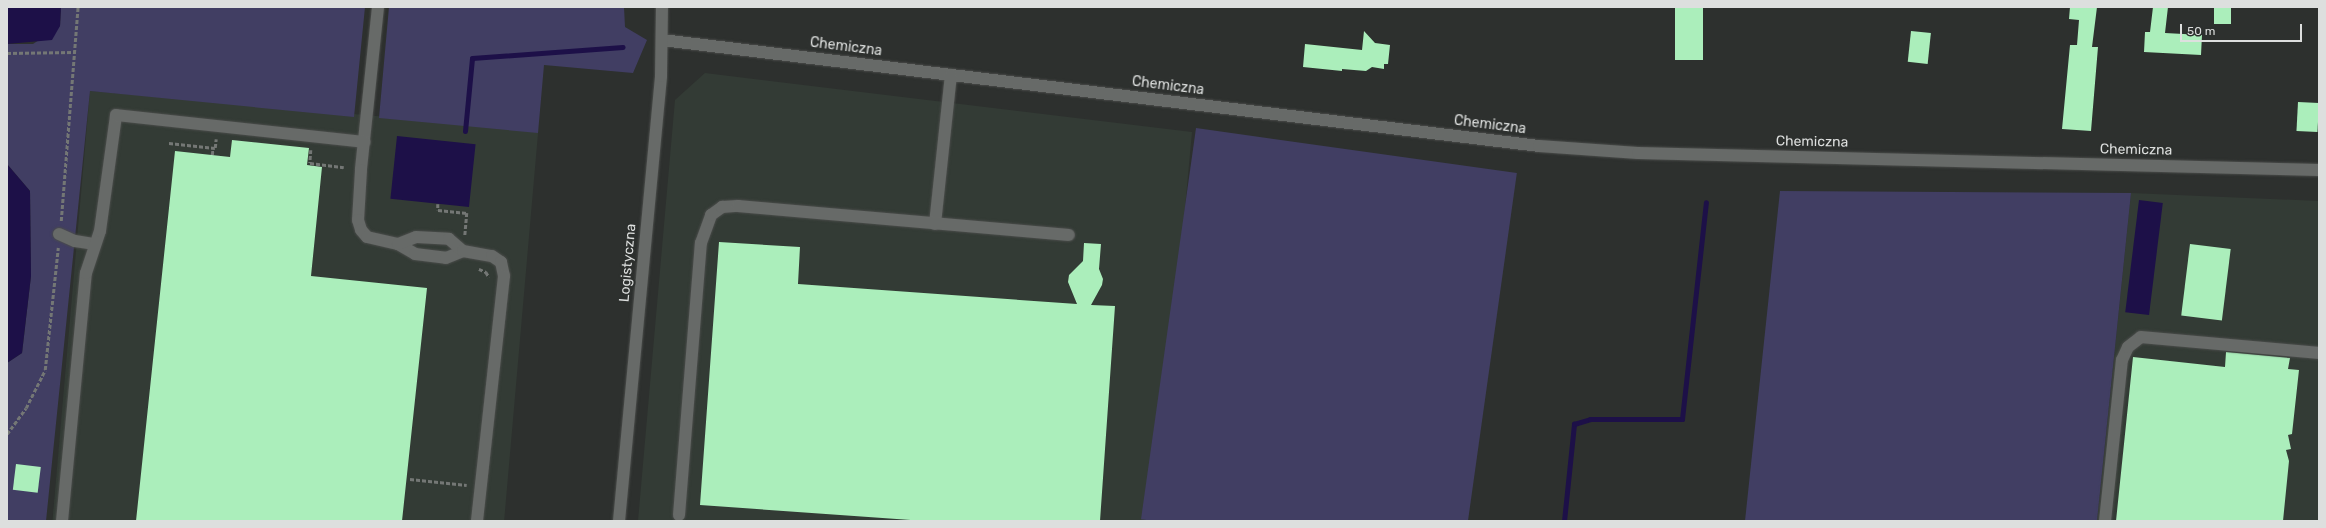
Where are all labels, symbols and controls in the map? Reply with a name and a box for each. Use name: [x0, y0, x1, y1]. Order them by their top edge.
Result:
scale bar: [2182, 16, 2304, 42]
text: 50 m: [2187, 24, 2215, 38]
street label: Chemiczna: [809, 34, 883, 60]
street label: Chemiczna: [1131, 73, 1205, 99]
street label: Chemiczna: [1453, 112, 1527, 138]
street label: Chemiczna: [1776, 133, 1848, 151]
street label: Chemiczna: [2100, 141, 2172, 159]
street label: Logistyczna: [616, 223, 640, 303]

